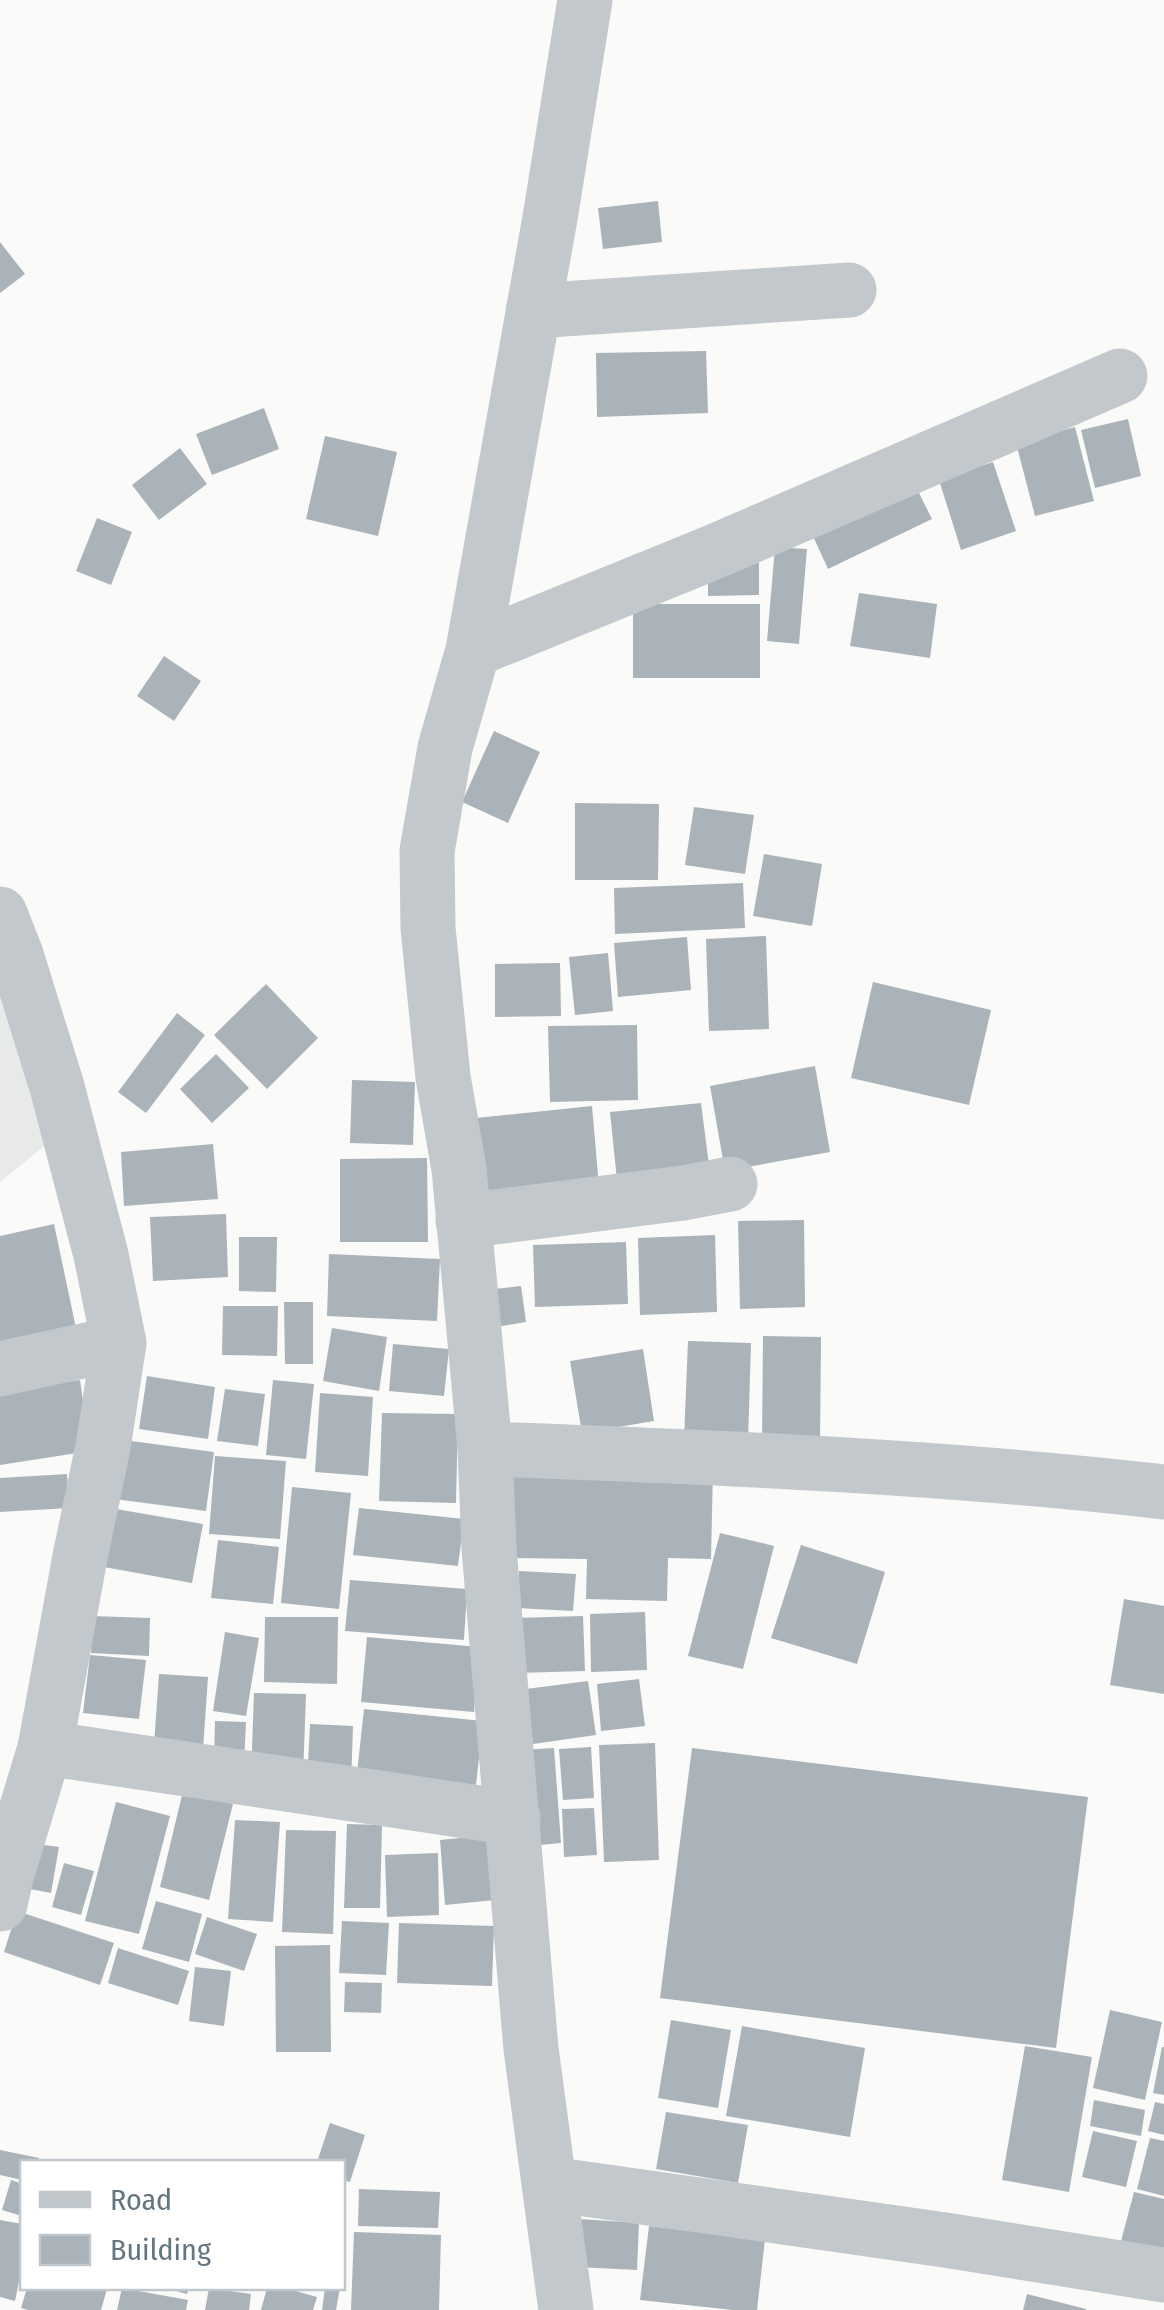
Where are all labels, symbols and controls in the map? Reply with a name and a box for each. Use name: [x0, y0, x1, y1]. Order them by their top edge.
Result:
legend: [20, 2160, 345, 2290]
text: Road: [110, 2182, 172, 2218]
text: Building: [110, 2232, 212, 2268]

